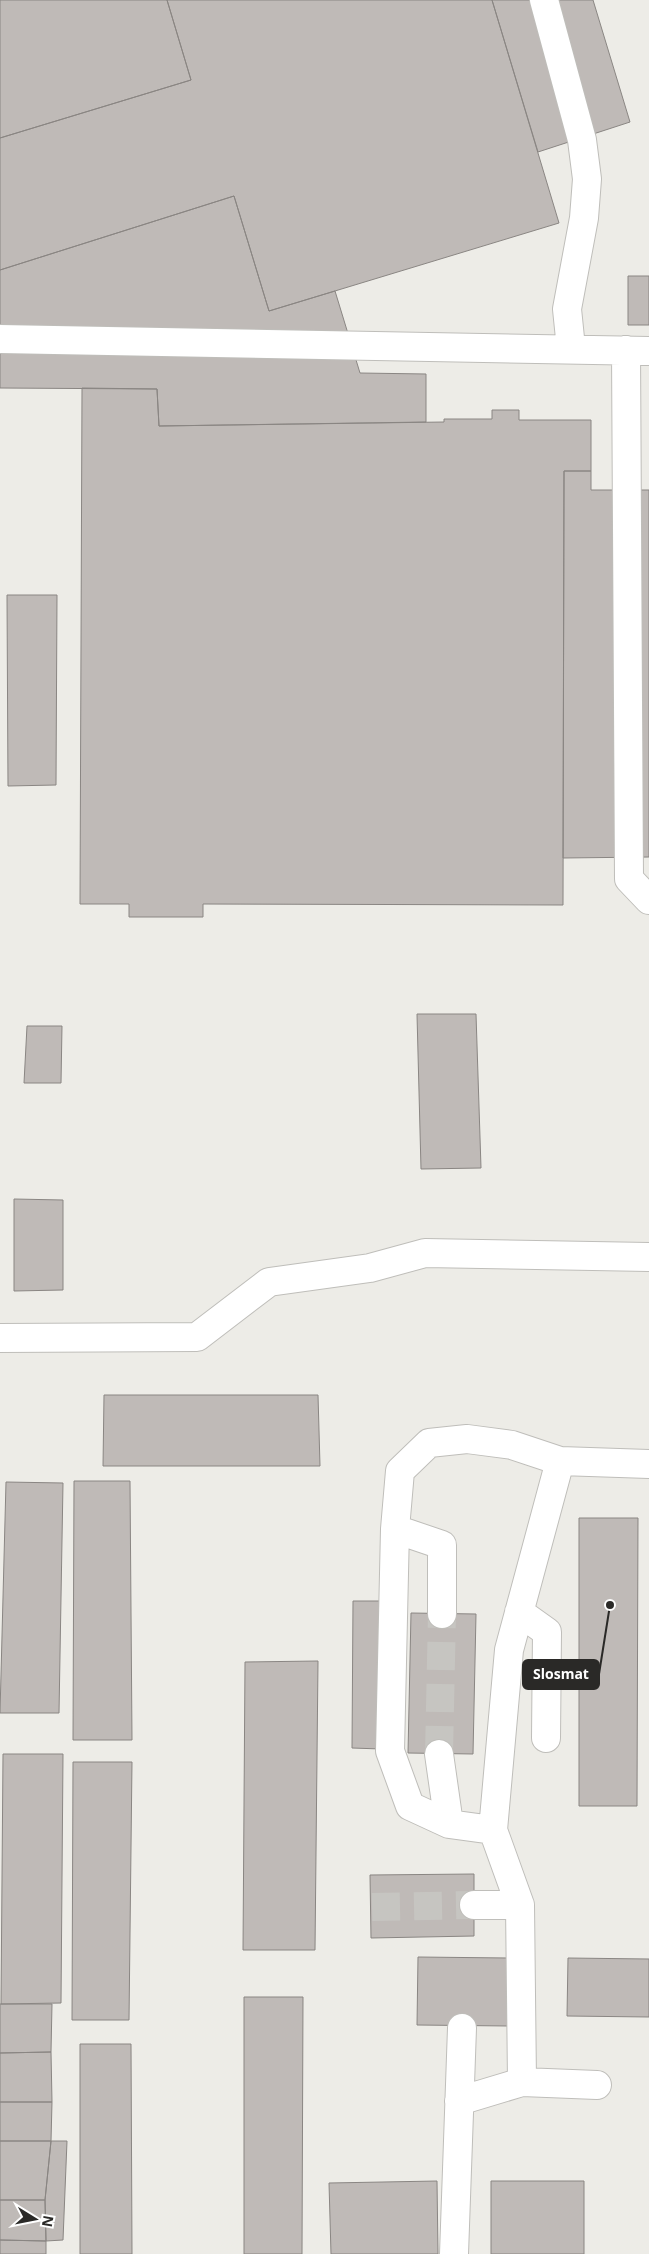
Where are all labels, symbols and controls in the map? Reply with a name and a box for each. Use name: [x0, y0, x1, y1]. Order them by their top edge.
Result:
callout: Slosmat: [523, 1660, 599, 1689]
text: Slosmat: [533, 1664, 589, 1683]
north arrow: [10, 2194, 60, 2244]
text: N: [38, 2214, 59, 2229]

